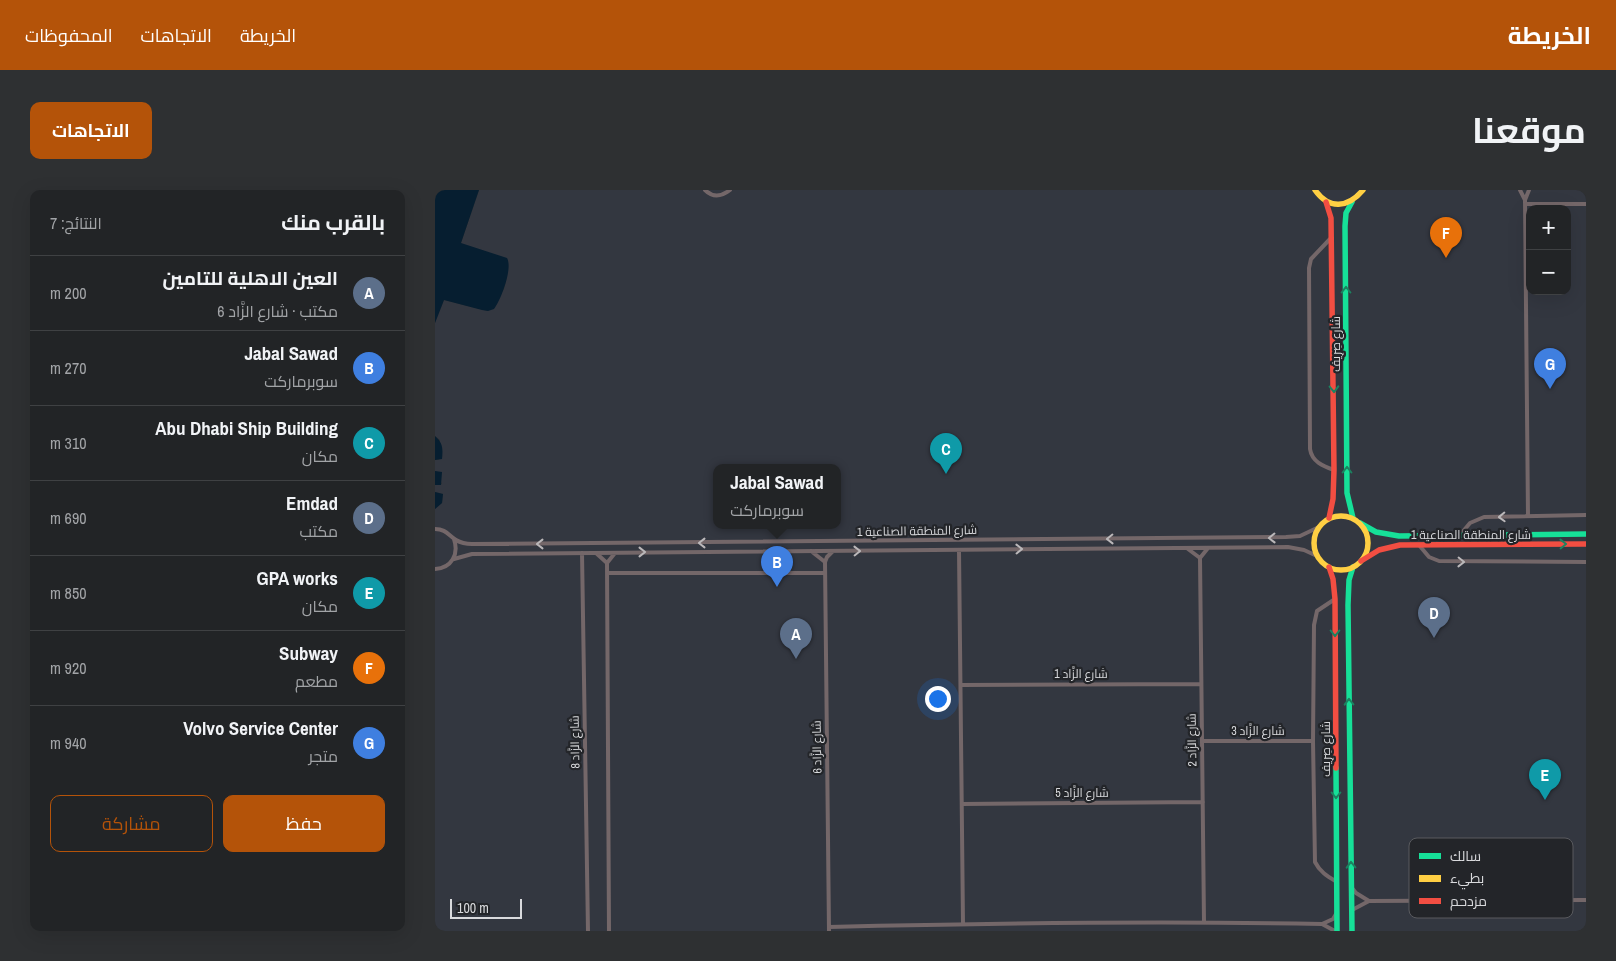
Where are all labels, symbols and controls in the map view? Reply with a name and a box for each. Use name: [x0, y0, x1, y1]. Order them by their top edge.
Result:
text: الخريطة: [1508, 19, 1591, 51]
text: المحفوظات: [25, 23, 113, 48]
text: الاتجاهات: [141, 23, 212, 48]
text: الخريطة: [240, 23, 296, 48]
button: الاتجاهات: [30, 102, 152, 159]
text: موقعنا: [1472, 107, 1586, 154]
map controls: [1526, 205, 1571, 295]
button: +: [1526, 205, 1571, 250]
text: بالقرب منك: [281, 208, 385, 237]
text: النتائج: 7: [50, 212, 102, 234]
pin: F: [1430, 217, 1462, 258]
button: −: [1526, 250, 1571, 295]
text: العين الاهلية للتامين: [163, 265, 338, 291]
text: 200 m: [50, 282, 86, 304]
text: A: [364, 282, 374, 304]
one-way arrow: [1341, 286, 1351, 294]
text: مكتب · شارع الزَّاد 6: [217, 300, 338, 322]
street label: شارع صِرِيف: [1328, 316, 1344, 372]
text: Jabal Sawad: [244, 340, 338, 366]
pin: G: [1534, 348, 1566, 389]
text: 270 m: [50, 357, 86, 379]
text: B: [364, 357, 374, 379]
text: سوبرماركت: [264, 370, 338, 392]
one-way arrow: [1329, 386, 1339, 393]
text: Abu Dhabi Ship Building: [155, 415, 338, 441]
text: 310 m: [50, 432, 86, 454]
text: C: [364, 432, 374, 454]
pin: C: [930, 433, 962, 474]
text: مكان: [302, 445, 338, 467]
popup: [713, 464, 841, 529]
one-way arrow: [1342, 466, 1352, 474]
text: Jabal Sawad: [730, 469, 824, 495]
text: Emdad: [286, 490, 338, 516]
text: سوبرماركت: [730, 499, 804, 521]
text: 690 m: [50, 507, 86, 529]
text: D: [364, 507, 374, 529]
one-way arrow: [1498, 512, 1506, 522]
text: مكتب: [299, 520, 338, 542]
street label: شارع المنطقة الصناعية 1: [857, 522, 977, 540]
street label: شارع المنطقة الصناعية 1: [1411, 527, 1531, 543]
one-way arrow: [1268, 533, 1276, 543]
one-way arrow: [1106, 534, 1114, 544]
one-way arrow: [698, 538, 706, 548]
one-way arrow: [536, 539, 544, 549]
one-way arrow: [1560, 539, 1567, 549]
one-way arrow: [1016, 544, 1024, 554]
one-way arrow: [853, 545, 861, 556]
pin: B: [761, 546, 793, 587]
one-way arrow: [638, 547, 646, 557]
one-way arrow: [1457, 556, 1465, 567]
text: GPA works: [257, 565, 338, 591]
text: 850 m: [50, 582, 86, 604]
text: E: [365, 582, 373, 604]
text: مكان: [302, 595, 338, 617]
pin: D: [1418, 597, 1450, 638]
pin: A: [780, 618, 812, 659]
one-way arrow: [1330, 629, 1340, 637]
text: Subway: [279, 640, 338, 666]
text: 920 m: [50, 657, 86, 679]
text: F: [365, 657, 373, 679]
street label: شارع الزَّاد 1: [1054, 666, 1108, 682]
text: مطعم: [295, 670, 338, 692]
your location: [925, 686, 951, 712]
one-way arrow: [1344, 698, 1354, 706]
street label: شارع الزَّاد 2: [1184, 713, 1200, 767]
text: Volvo Service Center: [183, 715, 338, 741]
street label: شارع الزَّاد 8: [567, 715, 583, 769]
street label: شارع الزَّاد 6: [809, 720, 825, 774]
street label: شارع صِرِيف: [1318, 721, 1334, 777]
street label: شارع الزَّاد 3: [1231, 723, 1285, 739]
text: 940 m: [50, 732, 86, 754]
text: G: [364, 732, 374, 754]
text: متجر: [309, 745, 338, 767]
pin: E: [1529, 759, 1561, 800]
street label: شارع الزَّاد 5: [1055, 785, 1109, 801]
one-way arrow: [1331, 792, 1341, 799]
button: مشاركة: [50, 795, 213, 852]
button: حفظ: [223, 795, 385, 852]
legend: [1409, 838, 1573, 918]
text: سالك: [1450, 847, 1481, 865]
one-way arrow: [1346, 861, 1357, 869]
text: بطيء: [1450, 869, 1484, 890]
text: مزدحم: [1450, 892, 1487, 911]
scale bar: [450, 896, 523, 919]
text: 100 m: [457, 899, 489, 917]

